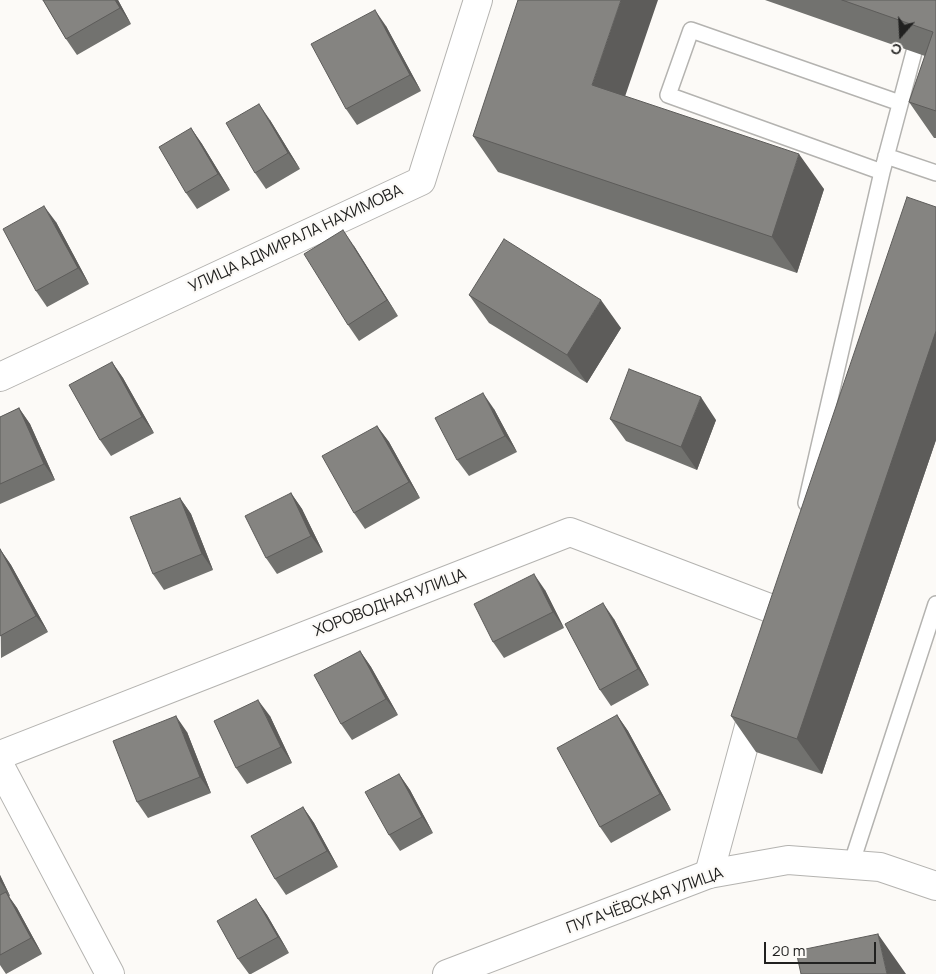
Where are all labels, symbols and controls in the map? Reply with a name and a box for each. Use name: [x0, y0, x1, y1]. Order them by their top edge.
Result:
north arrow: [876, 10, 926, 60]
text: С: [888, 39, 904, 60]
street label: УЛИЦА АДМИРАЛА НАХИМОВА: [186, 181, 406, 297]
street label: ХОРОВОДНАЯ УЛИЦА: [311, 565, 469, 641]
street label: ПУГАЧЁВСКАЯ УЛИЦА: [564, 864, 726, 938]
scale bar: [766, 932, 878, 964]
text: 20 m: [772, 940, 805, 961]

